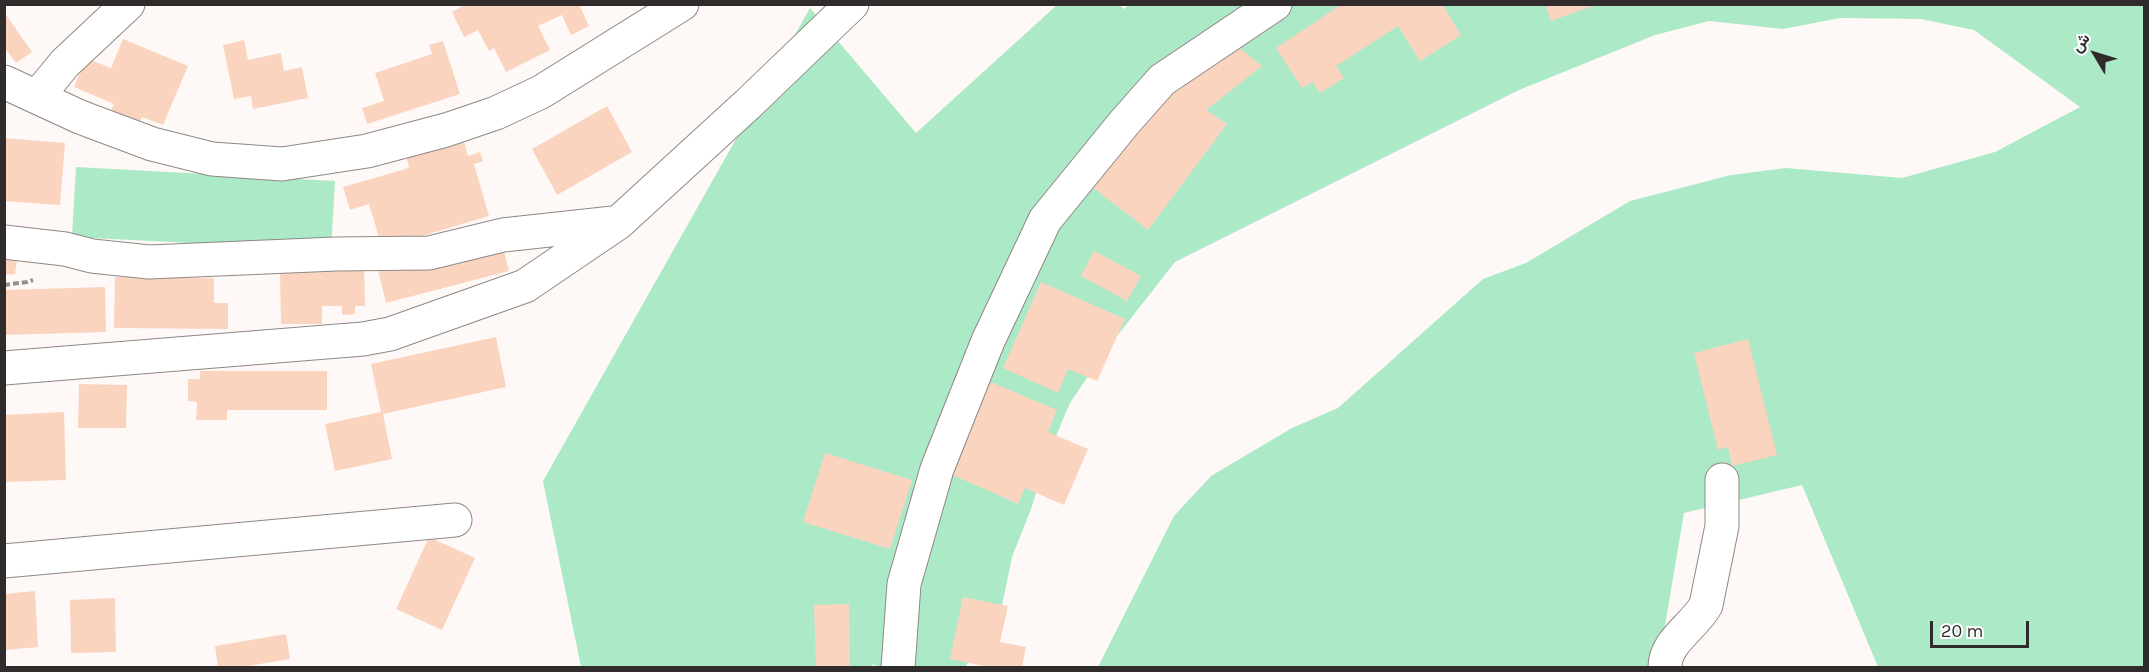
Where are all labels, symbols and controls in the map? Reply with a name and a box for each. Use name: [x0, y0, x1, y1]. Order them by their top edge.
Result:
north arrow: [2065, 24, 2125, 84]
text: ش: [2067, 29, 2094, 56]
scale bar: [1933, 609, 2032, 647]
text: 20 m: [1941, 620, 1983, 642]

